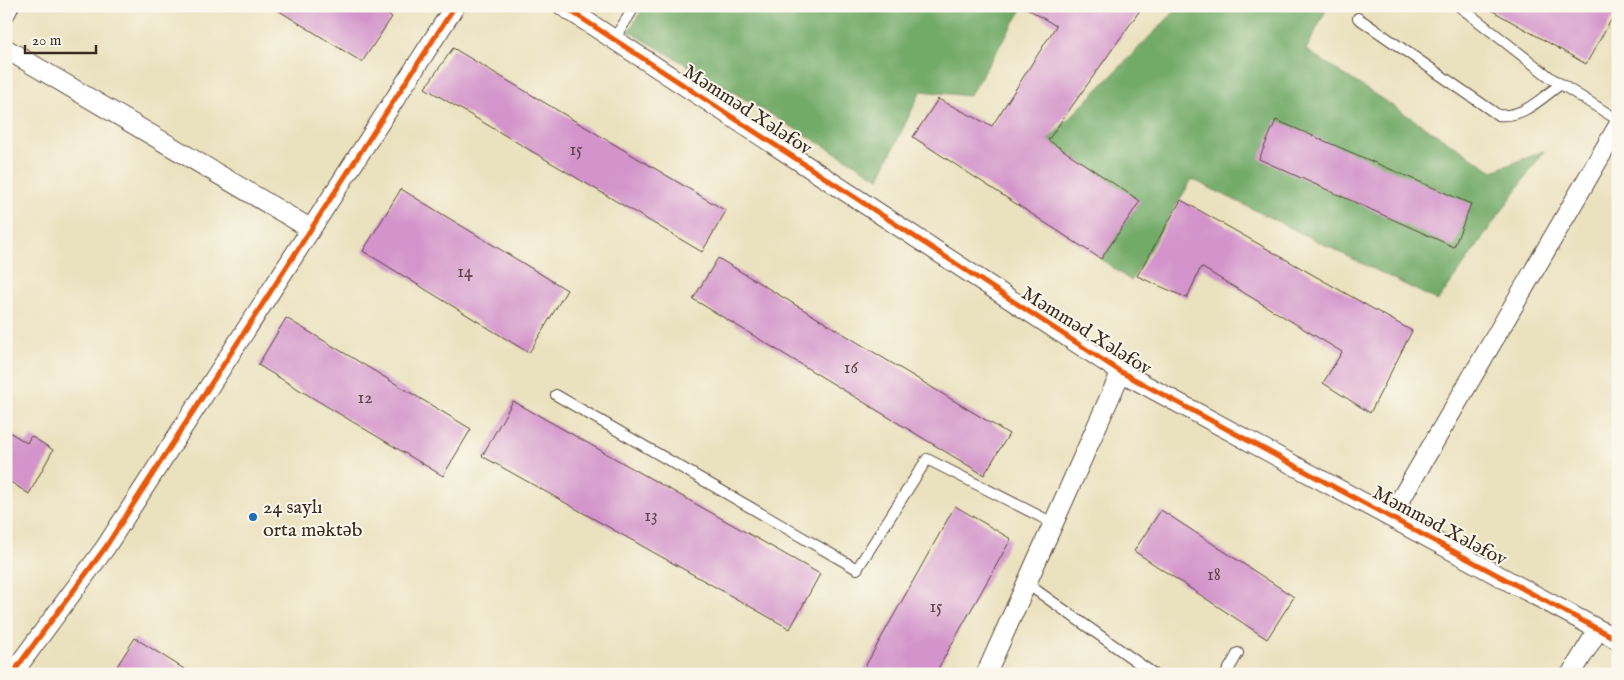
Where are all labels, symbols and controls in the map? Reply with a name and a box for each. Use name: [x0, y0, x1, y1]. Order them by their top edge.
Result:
scale bar: [25, 22, 96, 54]
text: 20 m: [32, 31, 62, 50]
street label: Məmməd Xələfov: [678, 59, 817, 162]
house number: 15: [569, 139, 583, 162]
house number: 14: [457, 261, 473, 284]
street label: Məmməd Xələfov: [1017, 281, 1157, 382]
house number: 16: [844, 357, 859, 380]
house number: 12: [357, 387, 373, 410]
street label: Məmməd Xələfov: [1368, 480, 1512, 573]
place label: 24 saylı orta məktəb: [263, 495, 363, 543]
house number: 13: [644, 505, 658, 528]
marker: 24 saylı orta məktəb: [247, 511, 259, 523]
house number: 18: [1207, 564, 1221, 587]
house number: 15: [929, 596, 943, 619]

